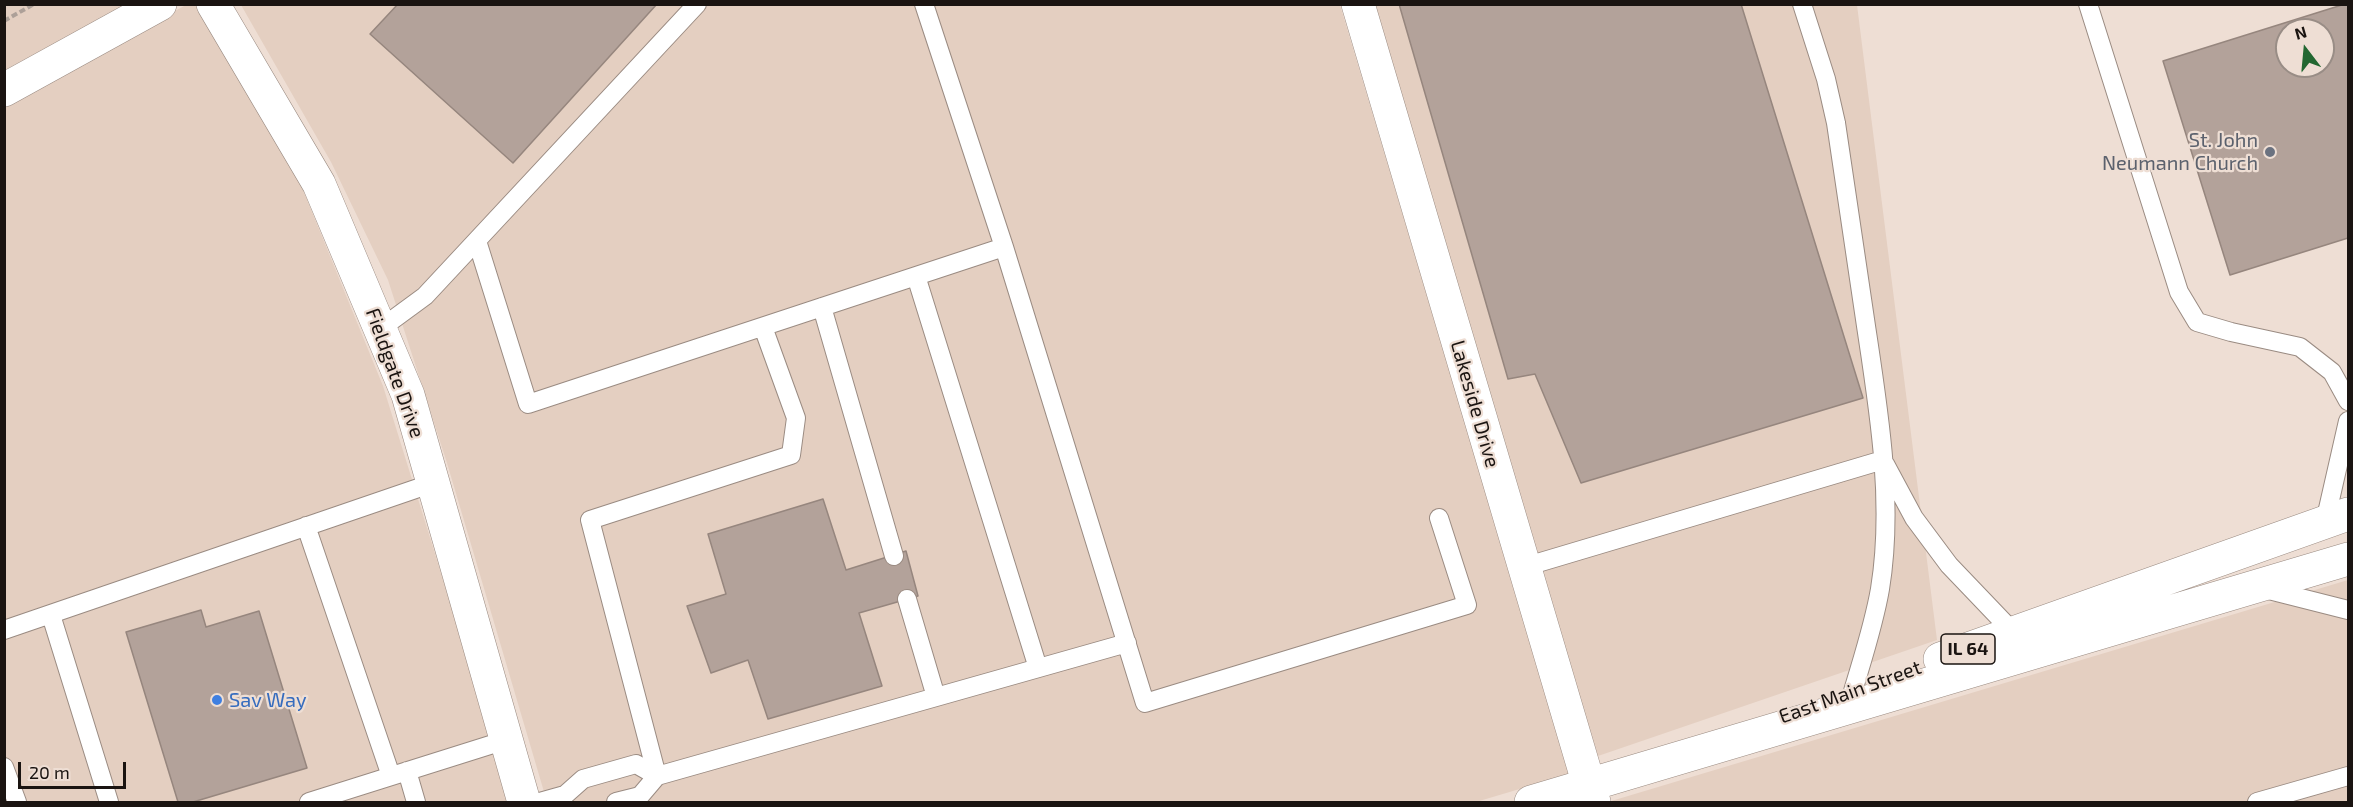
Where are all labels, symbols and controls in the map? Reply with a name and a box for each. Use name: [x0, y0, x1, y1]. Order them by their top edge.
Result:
north arrow: [2275, 18, 2335, 78]
text: N: [2292, 21, 2309, 43]
place label: St. John Neumann Church: [2102, 128, 2258, 175]
marker: St. John Neumann Church: [2263, 145, 2277, 159]
street label: Fieldgate Drive: [360, 305, 430, 441]
street label: Lakeside Drive: [1445, 338, 1505, 470]
road number: IL 64: [1941, 634, 1995, 664]
street label: East Main Street: [1776, 655, 1924, 729]
place label: Sav Way: [229, 688, 307, 712]
marker: Sav Way: [210, 693, 224, 707]
scale bar: [21, 750, 129, 788]
text: 20 m: [29, 761, 70, 783]

